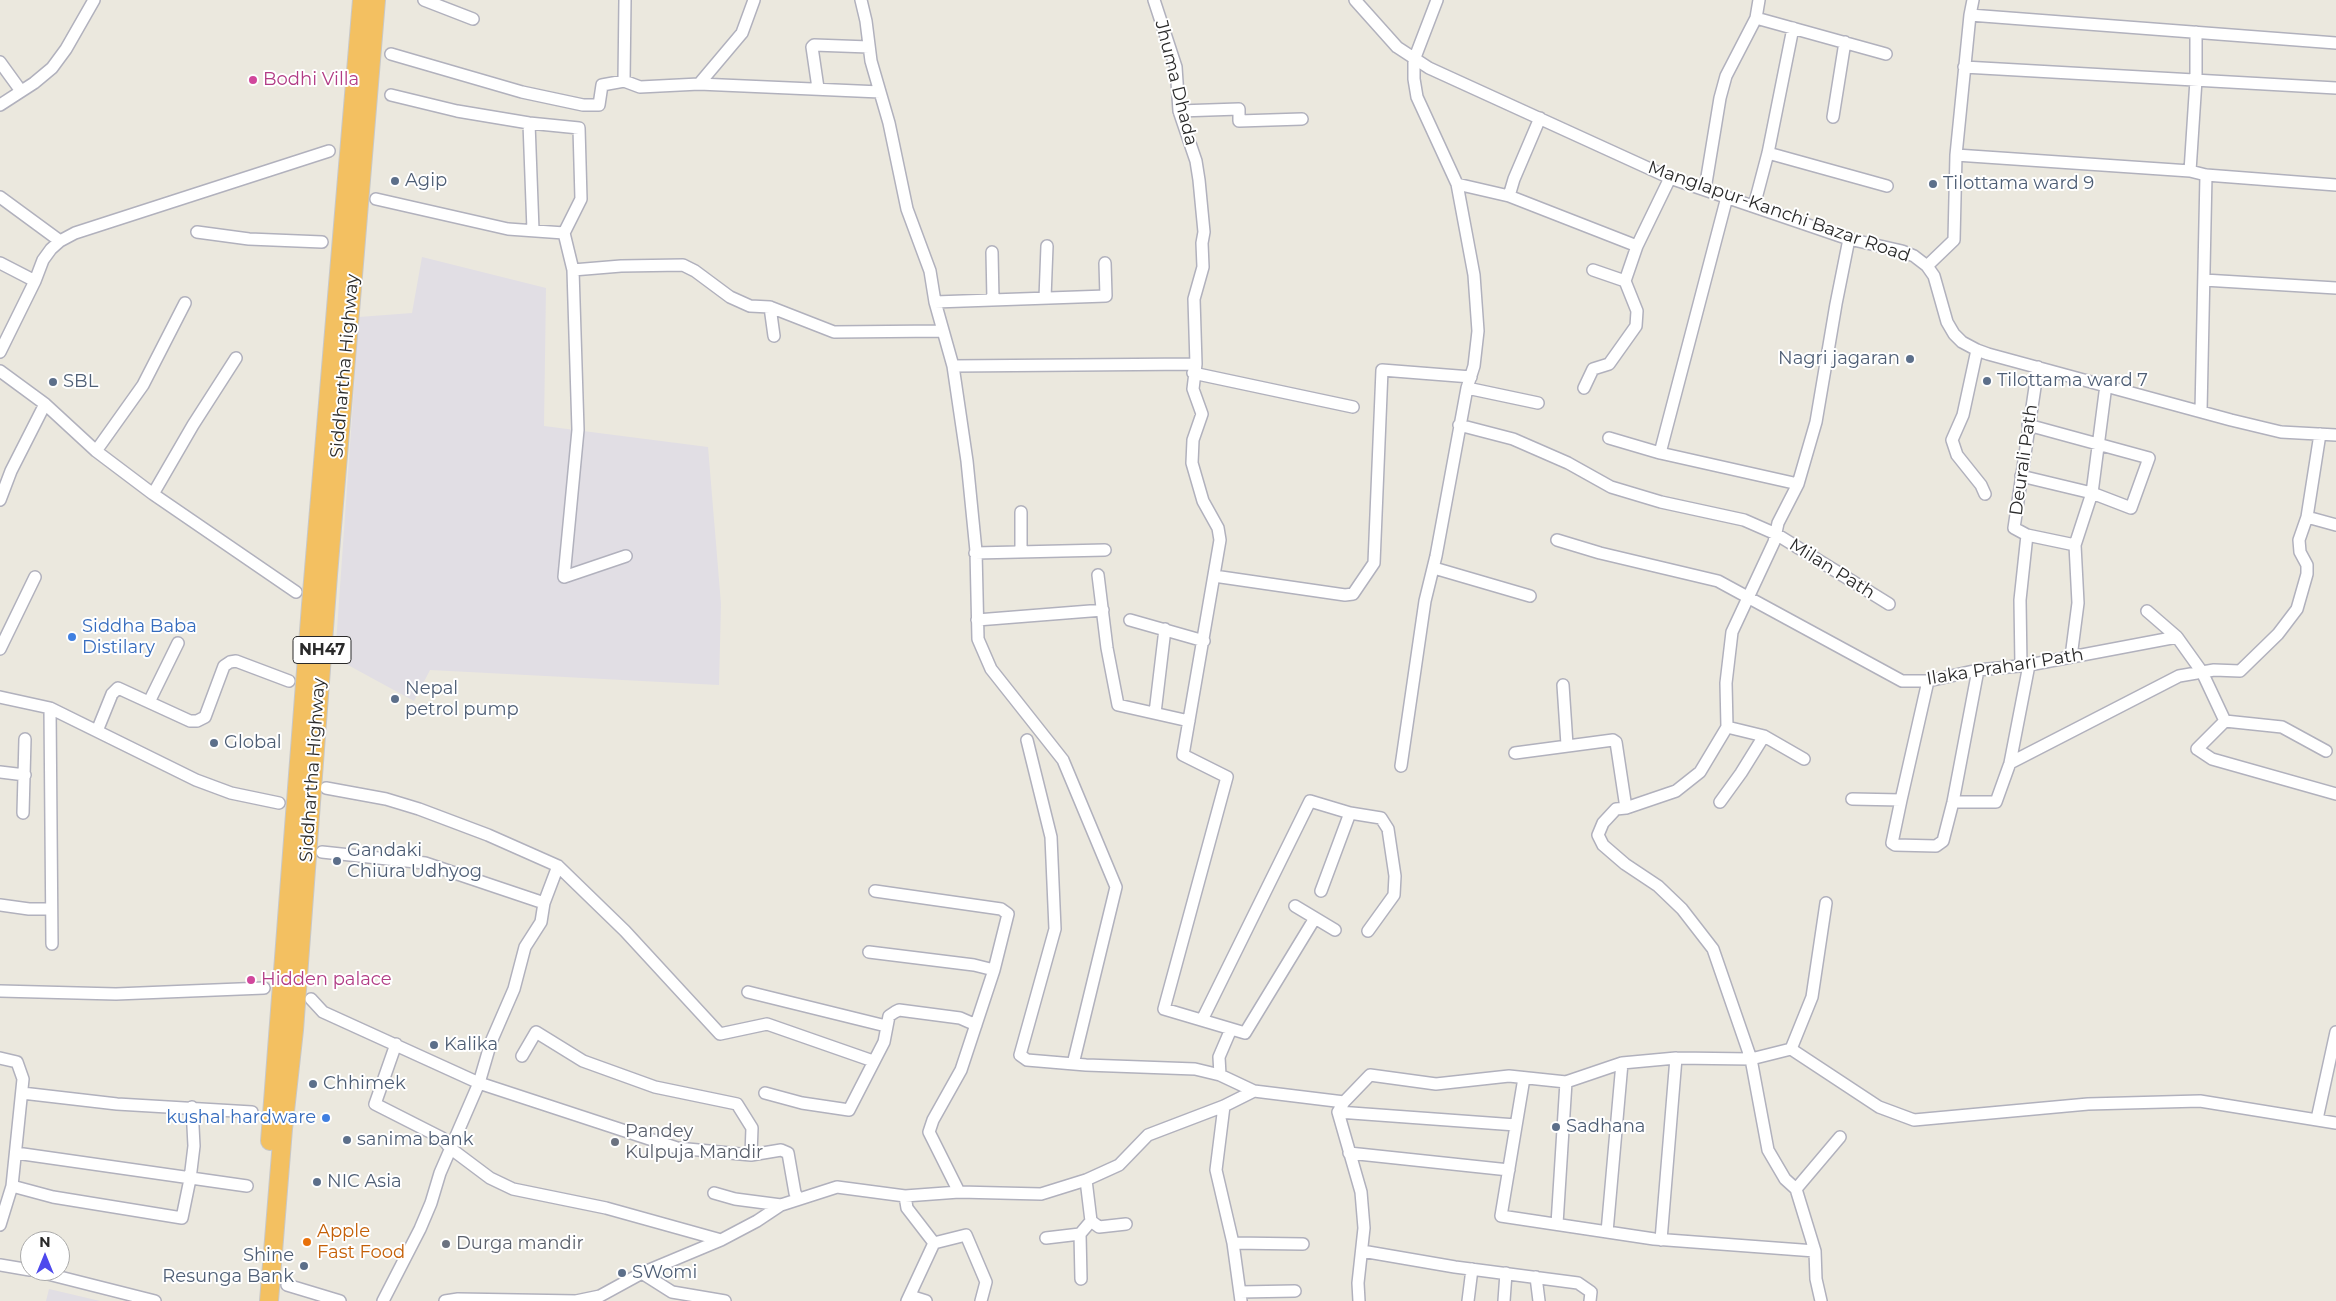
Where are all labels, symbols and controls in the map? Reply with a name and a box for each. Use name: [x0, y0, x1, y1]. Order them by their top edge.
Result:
street label: Jhuma Dhada: [1150, 18, 1202, 148]
place label: Bodhi Villa: [263, 69, 359, 91]
marker: Bodhi Villa: [247, 74, 259, 86]
street label: Manglapur-Kanchi Bazar Road: [1645, 157, 1913, 267]
place label: Agip: [405, 170, 447, 192]
place label: Tilottama ward 9: [1943, 173, 2094, 195]
marker: Agip: [389, 175, 401, 187]
marker: Tilottama ward 9: [1927, 178, 1939, 190]
street label: Siddhartha Highway: [326, 273, 364, 459]
place label: Nagri jagaran: [1778, 348, 1900, 370]
marker: Nagri jagaran: [1904, 353, 1916, 365]
place label: Tilottama ward 7: [1997, 370, 2148, 392]
place label: SBL: [63, 371, 98, 393]
marker: Tilottama ward 7: [1981, 375, 1993, 387]
marker: SBL: [47, 376, 59, 388]
street label: Deurali Path: [2006, 403, 2042, 517]
street label: Milan Path: [1785, 534, 1879, 604]
place label: Siddha Baba Distilary: [82, 616, 197, 659]
marker: Siddha Baba Distilary: [66, 631, 78, 643]
road number: NH47: [293, 636, 351, 664]
street label: Ilaka Prahari Path: [1925, 644, 2085, 690]
street label: Siddhartha Highway: [296, 677, 330, 863]
place label: Nepal petrol pump: [405, 678, 519, 721]
marker: Nepal petrol pump: [389, 693, 401, 705]
place label: Global: [224, 732, 282, 754]
marker: Global: [208, 737, 220, 749]
place label: Gandaki Chiura Udhyog: [347, 840, 482, 882]
marker: Gandaki Chiura Udhyog: [331, 855, 343, 867]
place label: Hidden palace: [261, 969, 392, 991]
marker: Hidden palace: [245, 974, 257, 986]
place label: Kalika: [444, 1034, 498, 1056]
marker: Kalika: [428, 1039, 440, 1051]
place label: Chhimek: [323, 1073, 406, 1095]
marker: Chhimek: [307, 1078, 319, 1090]
place label: kushal hardware: [166, 1107, 316, 1129]
marker: kushal hardware: [320, 1112, 332, 1124]
place label: Sadhana: [1566, 1116, 1645, 1138]
place label: Pandey Kulpuja Mandir: [625, 1121, 763, 1164]
marker: Sadhana: [1550, 1121, 1562, 1133]
place label: sanima bank: [357, 1129, 474, 1151]
marker: sanima bank: [341, 1134, 353, 1146]
marker: Pandey Kulpuja Mandir: [609, 1136, 621, 1148]
place label: NIC Asia: [327, 1171, 402, 1193]
marker: NIC Asia: [311, 1176, 323, 1188]
place label: Apple Fast Food: [317, 1221, 405, 1264]
north arrow: [20, 1231, 70, 1281]
text: N: [39, 1233, 51, 1251]
place label: Durga mandir: [456, 1233, 584, 1255]
marker: Apple Fast Food: [301, 1236, 313, 1248]
marker: Durga mandir: [440, 1238, 452, 1250]
place label: Shine Resunga Bank: [162, 1245, 294, 1288]
marker: Shine Resunga Bank: [298, 1260, 310, 1272]
place label: SWomi: [632, 1262, 697, 1284]
marker: SWomi: [616, 1267, 628, 1279]

